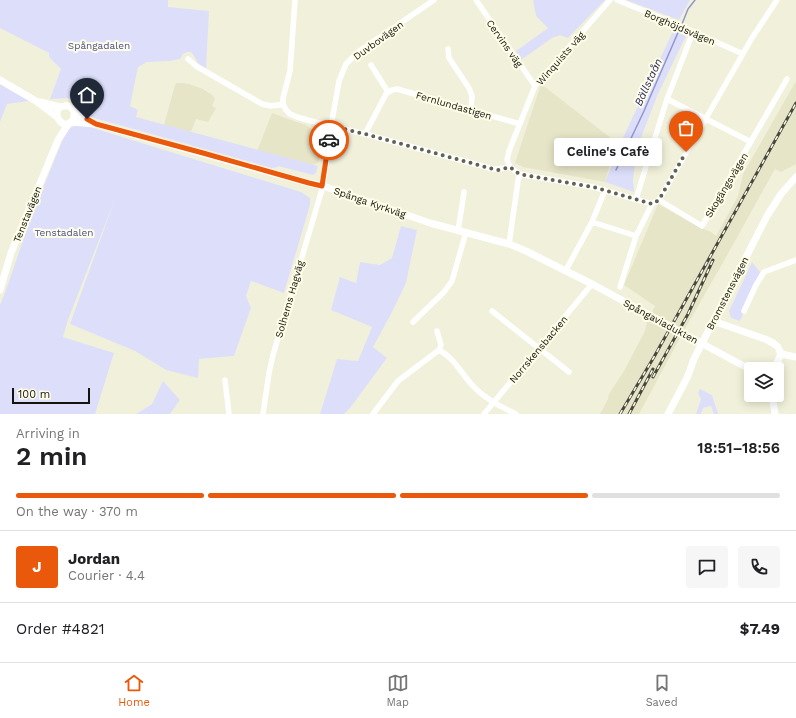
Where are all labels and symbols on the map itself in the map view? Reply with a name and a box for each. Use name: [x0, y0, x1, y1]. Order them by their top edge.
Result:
street label: Borghöjdsvägen: [643, 8, 717, 47]
street label: Cervins väg: [484, 18, 525, 70]
street label: Duvbovägen: [351, 19, 405, 62]
street label: Winquists väg: [534, 29, 587, 87]
park label: Spångadalen: [68, 40, 130, 51]
water label: Bällstaån: [632, 56, 665, 108]
pin: [70, 78, 104, 119]
street label: Fernlundastigen: [415, 89, 493, 122]
pin: [669, 111, 703, 152]
courier: [309, 120, 349, 160]
callout: Celine's Cafè: [554, 138, 662, 166]
street label: Skogängsvägen: [703, 151, 750, 220]
street label: Tenstavägen: [11, 184, 44, 244]
street label: Spånga Kyrkväg: [332, 185, 408, 220]
park label: Tenstadalen: [35, 227, 93, 238]
street label: Bromstensvägen: [704, 255, 751, 332]
street label: Solhems Hagväg: [273, 259, 306, 339]
street label: Spångaviadukten: [622, 297, 700, 346]
street label: Norrskensbacken: [507, 314, 570, 385]
scale bar: [12, 386, 90, 405]

